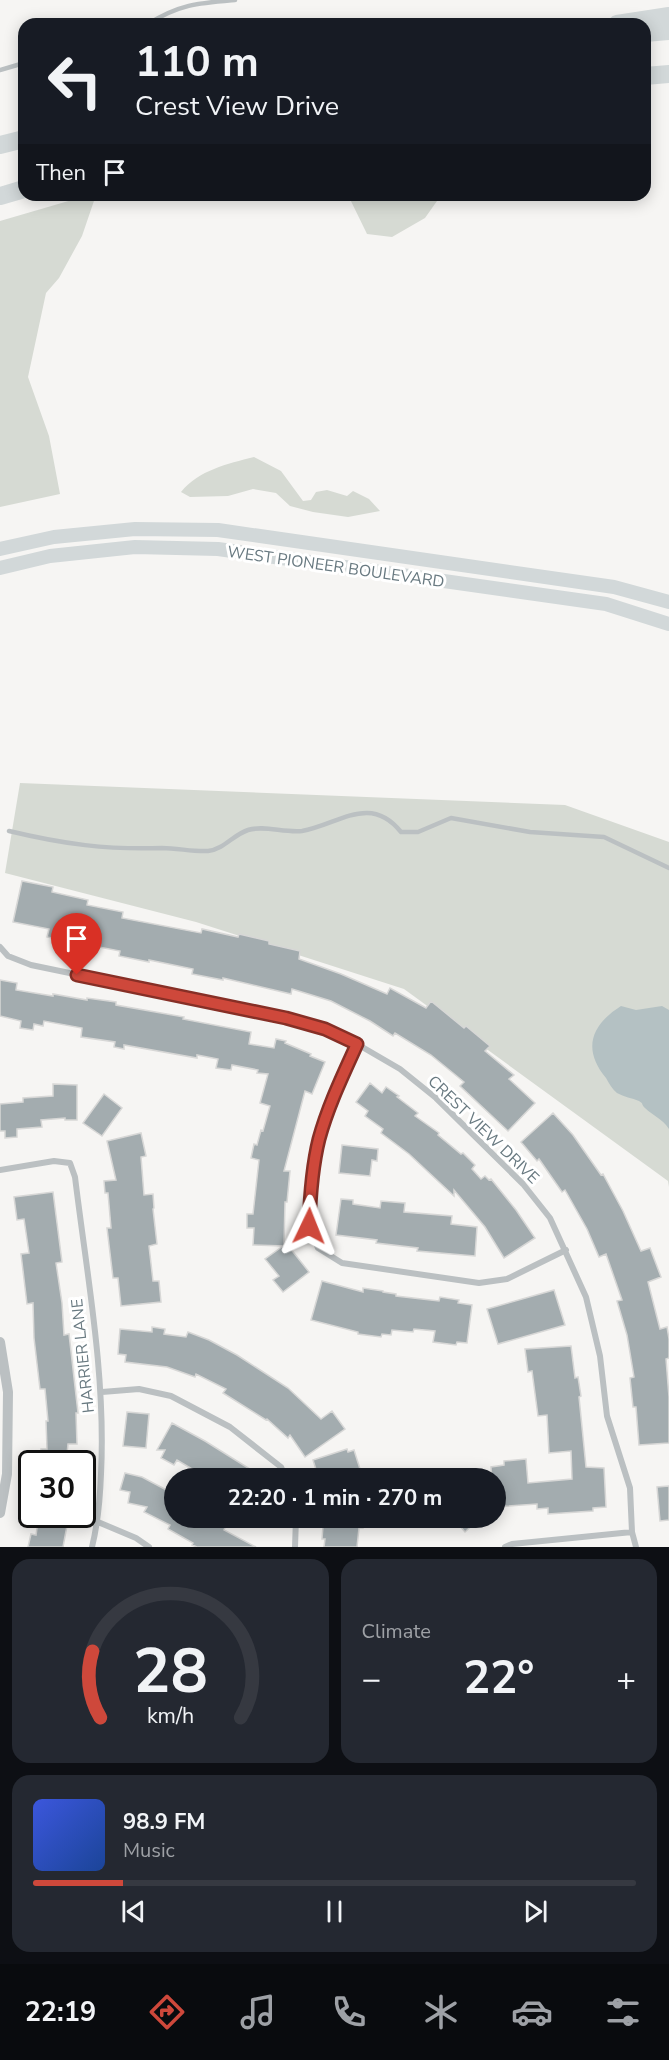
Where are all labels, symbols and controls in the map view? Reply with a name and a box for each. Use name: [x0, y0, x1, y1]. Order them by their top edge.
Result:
text: 110 m: [135, 34, 259, 91]
icon: left: [36, 42, 114, 120]
text: Crest View Drive: [135, 88, 339, 125]
icon: arrive: [98, 156, 131, 189]
text: Then: [36, 158, 86, 188]
street label: WEST PIONEER BOULEVARD: [226, 541, 446, 593]
pin: [51, 913, 102, 975]
icon: arrive: [60, 922, 93, 955]
street label: CREST VIEW DRIVE: [423, 1071, 544, 1189]
position arrow: [277, 1194, 341, 1258]
street label: HARRIER LANE: [66, 1298, 100, 1414]
speed limit sign: 30: [18, 1450, 96, 1528]
text: 22:20 · 1 min · 270 m: [228, 1483, 442, 1513]
text: Climate: [362, 1618, 431, 1645]
text: 28: [133, 1629, 208, 1714]
text: 22°: [463, 1648, 534, 1709]
text: −: [362, 1657, 381, 1702]
text: +: [616, 1657, 636, 1702]
text: km/h: [147, 1701, 194, 1731]
text: 98.9 FM: [123, 1807, 205, 1837]
text: Music: [123, 1837, 175, 1864]
icon: previous: [117, 1895, 150, 1928]
icon: pause: [318, 1895, 351, 1928]
icon: next: [519, 1895, 552, 1928]
icon: directions: [146, 1991, 188, 2033]
icon: music: [237, 1991, 279, 2033]
icon: phone: [328, 1991, 370, 2033]
icon: climate: [420, 1991, 462, 2033]
icon: car: [511, 1991, 553, 2033]
icon: filters: [602, 1991, 644, 2033]
text: 22:19: [25, 1994, 96, 2031]

